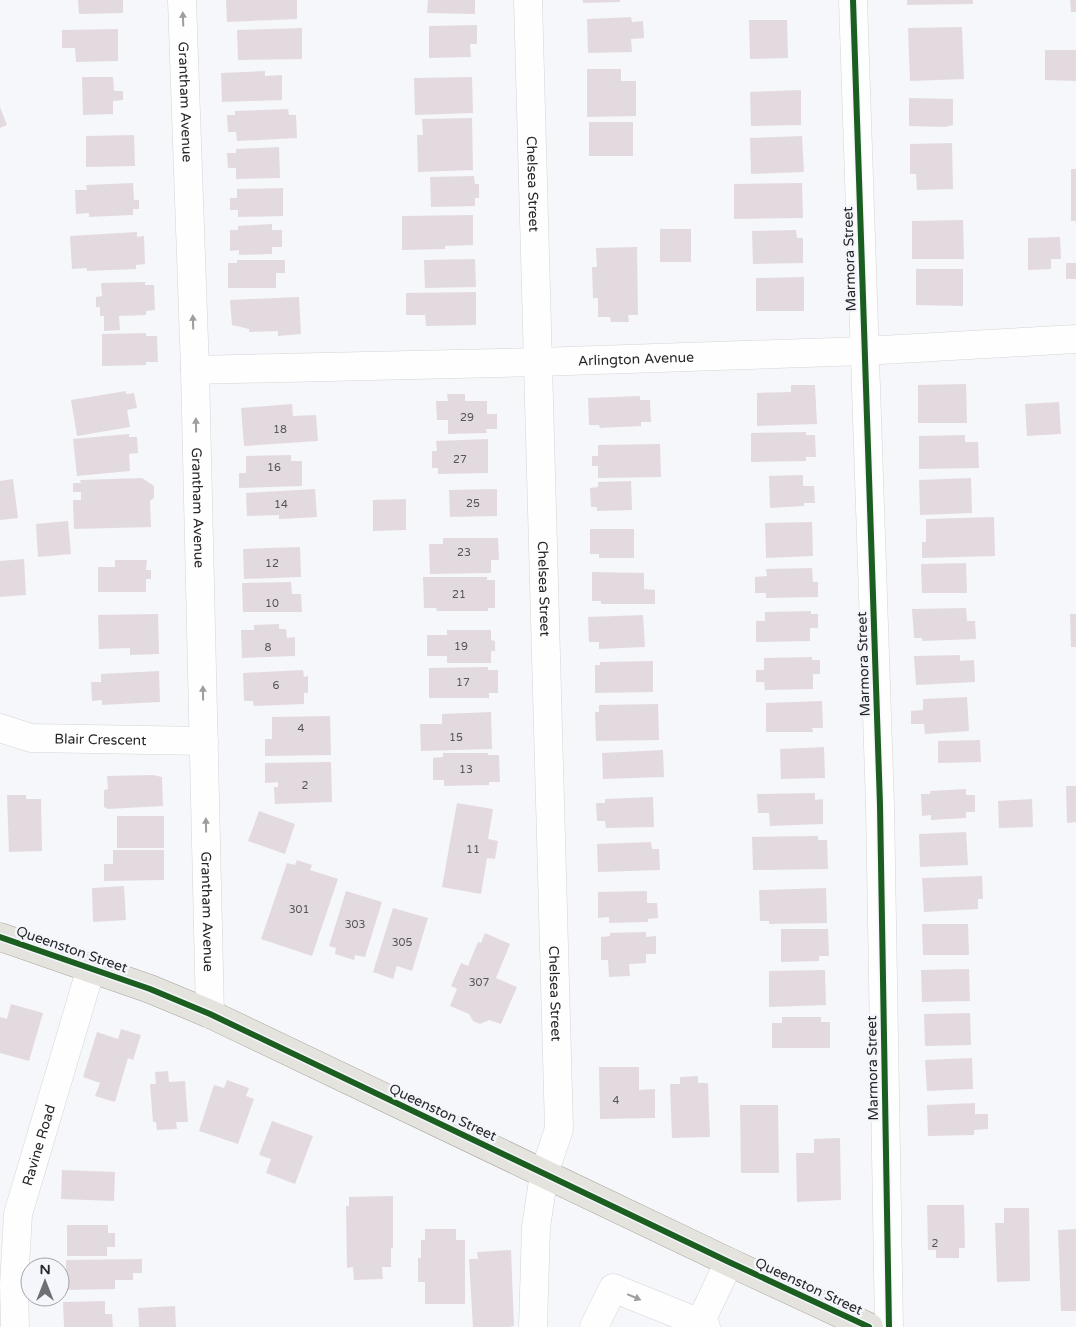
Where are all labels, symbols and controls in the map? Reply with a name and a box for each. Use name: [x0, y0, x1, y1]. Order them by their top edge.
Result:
one-way arrow: [178, 11, 186, 27]
street label: Grantham Avenue: [174, 41, 196, 163]
street label: Chelsea Street: [523, 136, 542, 233]
street label: Marmora Street: [839, 206, 860, 312]
one-way arrow: [189, 313, 197, 329]
street label: Arlington Avenue: [577, 349, 694, 370]
house number: 29: [460, 411, 474, 424]
one-way arrow: [192, 417, 200, 433]
house number: 18: [273, 423, 287, 436]
street label: Grantham Avenue: [188, 447, 208, 568]
house number: 27: [453, 453, 467, 466]
house number: 16: [267, 461, 281, 474]
house number: 25: [466, 497, 480, 510]
house number: 14: [274, 498, 288, 511]
street label: Chelsea Street: [534, 541, 553, 638]
house number: 23: [457, 546, 471, 559]
house number: 12: [265, 557, 279, 570]
house number: 21: [452, 588, 466, 601]
house number: 10: [265, 597, 279, 610]
street label: Marmora Street: [853, 611, 874, 717]
house number: 19: [454, 640, 468, 653]
house number: 8: [265, 641, 272, 654]
house number: 17: [456, 676, 470, 689]
house number: 6: [273, 679, 280, 692]
one-way arrow: [199, 684, 207, 700]
house number: 4: [298, 722, 305, 735]
street label: Blair Crescent: [54, 730, 147, 749]
house number: 15: [449, 731, 463, 744]
house number: 13: [459, 763, 473, 776]
house number: 2: [302, 779, 309, 792]
one-way arrow: [202, 817, 210, 833]
house number: 11: [466, 843, 480, 856]
street label: Grantham Avenue: [197, 851, 217, 972]
house number: 301: [289, 903, 309, 916]
house number: 303: [345, 918, 365, 931]
street label: Queenston Street: [14, 922, 130, 977]
house number: 305: [392, 936, 412, 949]
street label: Chelsea Street: [545, 945, 565, 1042]
house number: 307: [469, 976, 489, 989]
street label: Marmora Street: [863, 1015, 882, 1121]
street label: Queenston Street: [386, 1080, 500, 1145]
house number: 4: [613, 1094, 620, 1107]
street label: Ravine Road: [19, 1103, 59, 1188]
house number: 2: [932, 1237, 939, 1250]
street label: Queenston Street: [752, 1254, 866, 1319]
north arrow: [20, 1257, 70, 1307]
text: N: [39, 1261, 51, 1278]
one-way arrow: [627, 1293, 641, 1301]

